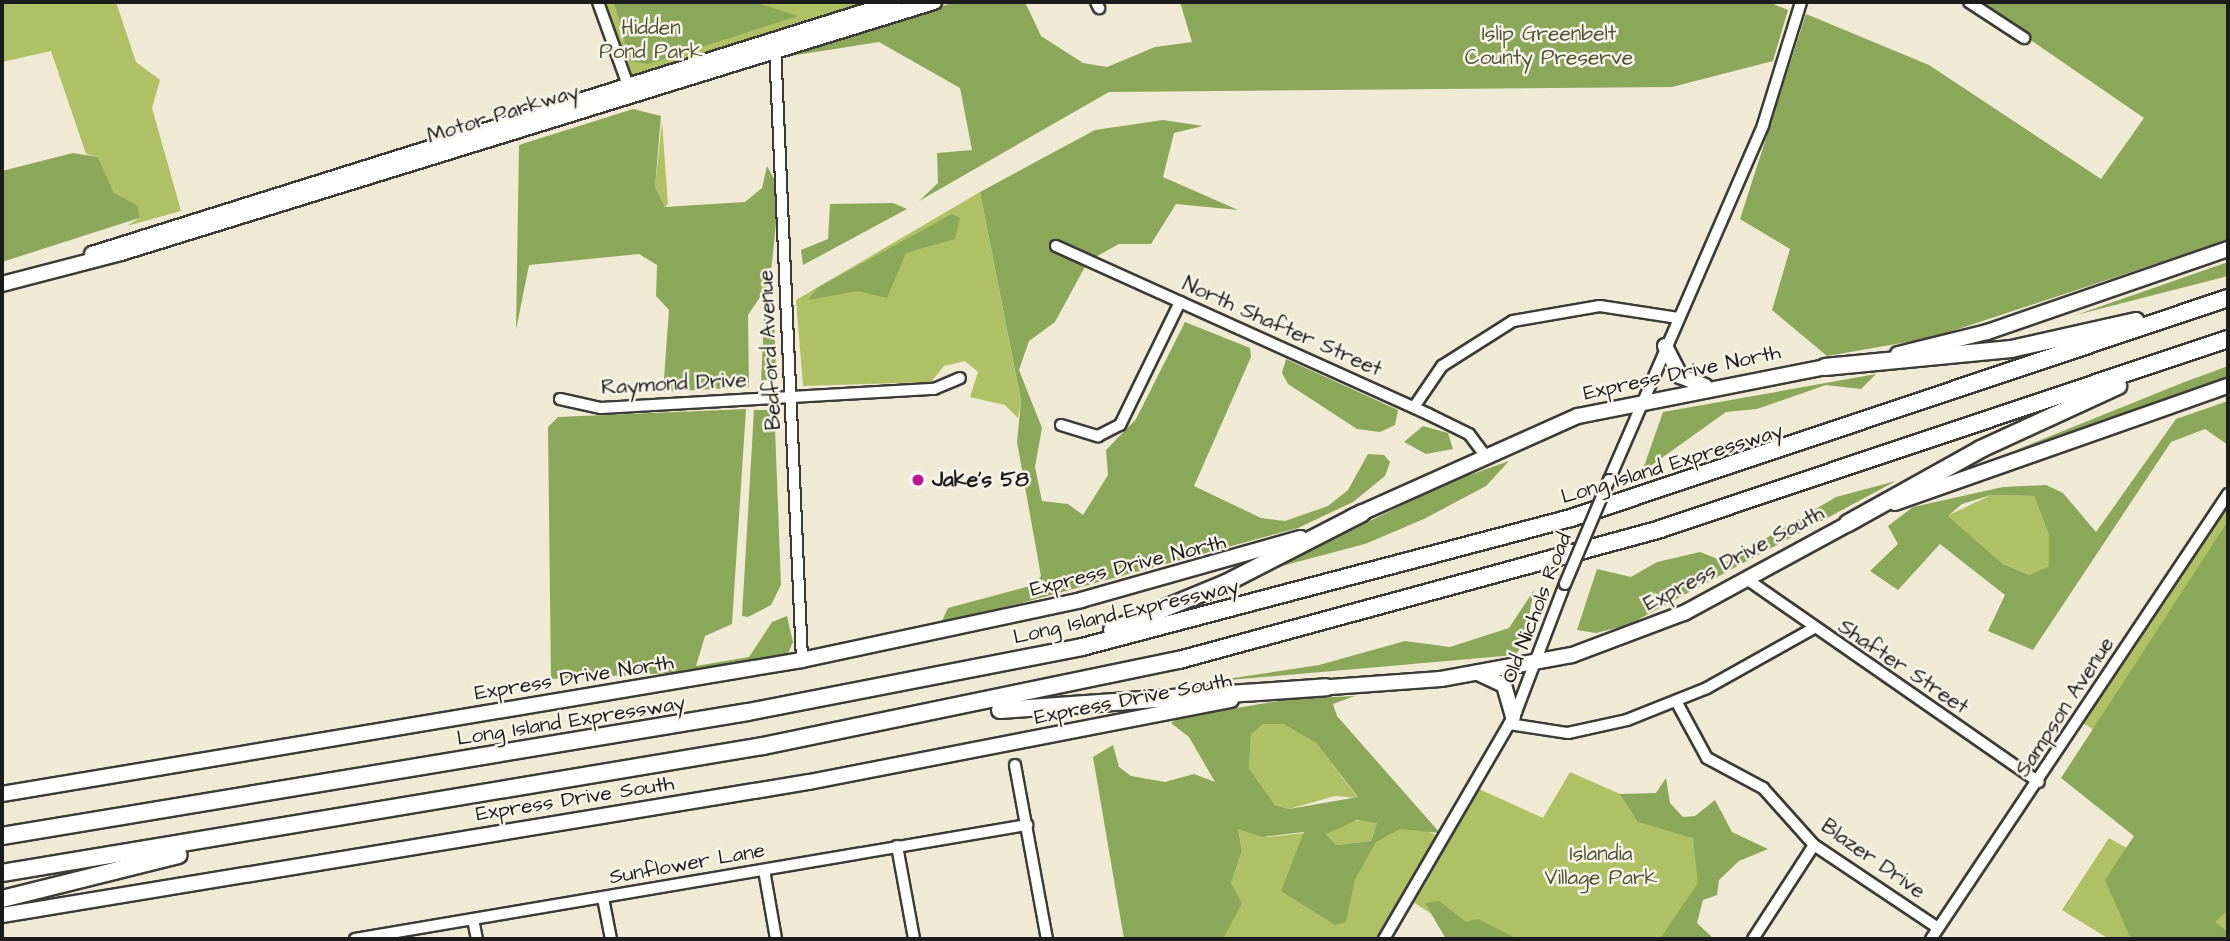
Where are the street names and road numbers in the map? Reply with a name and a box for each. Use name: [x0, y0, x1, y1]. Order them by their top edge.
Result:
street label: Motor Parkway: [424, 79, 582, 149]
street label: Bedford Avenue: [753, 269, 787, 431]
street label: North Shafter Street: [1178, 272, 1386, 382]
street label: Express Drive North: [1581, 340, 1783, 406]
street label: Raymond Drive: [601, 368, 747, 400]
street label: Long Island Expressway: [1558, 418, 1786, 510]
street label: Express Drive South: [1640, 501, 1828, 617]
street label: Express Drive North: [1027, 529, 1229, 603]
street label: Old Nichols Road: [1497, 529, 1577, 687]
street label: Long Island Expressway: [1011, 574, 1241, 650]
street label: Shafter Street: [1833, 614, 1973, 720]
street label: Sampson Avenue: [2010, 632, 2120, 782]
street label: Express Drive North: [473, 650, 675, 706]
street label: Express Drive South: [1032, 668, 1234, 730]
street label: Long Island Expressway: [455, 691, 687, 751]
street label: Express Drive South: [474, 771, 676, 827]
street label: Blazer Drive: [1816, 814, 1930, 904]
street label: Sunflower Lane: [607, 838, 767, 890]

